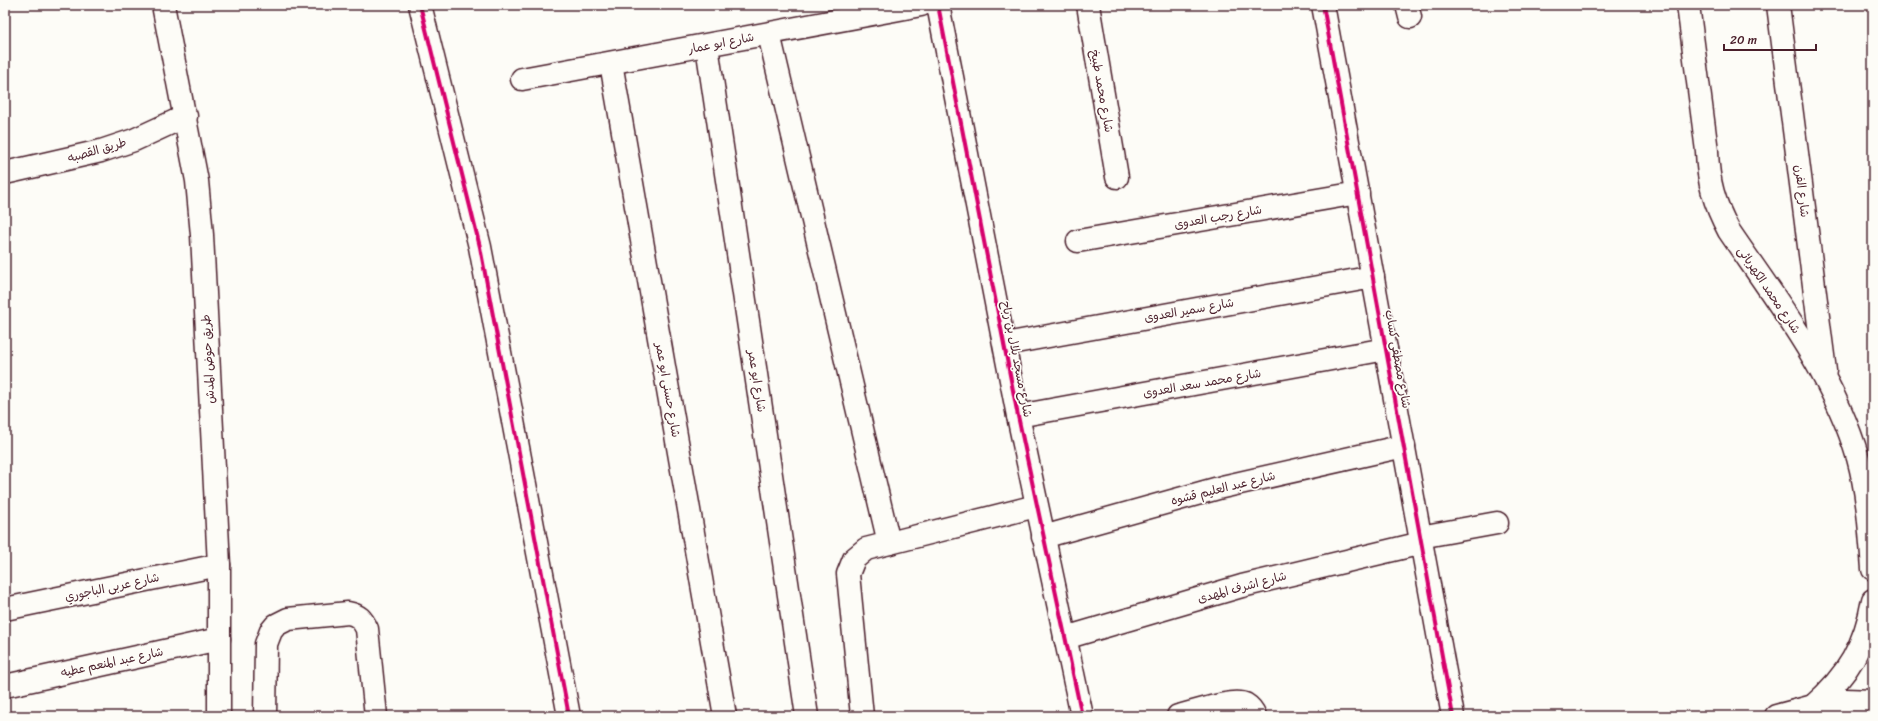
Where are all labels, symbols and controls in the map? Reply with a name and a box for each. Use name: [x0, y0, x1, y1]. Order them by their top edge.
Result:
street label: شارع ابو عمار: [685, 26, 756, 60]
scale bar: [1724, 26, 1816, 52]
text: 20 m: [1730, 29, 1757, 51]
street label: شارع محمد طبيخ: [1084, 48, 1120, 134]
street label: طريق القصبه: [65, 131, 129, 169]
street label: شارع الفرن: [1788, 164, 1816, 218]
street label: شارع رجب العدوى: [1172, 198, 1264, 236]
street label: شارع محمد الكهربائى: [1731, 242, 1807, 338]
street label: شارع سمير العدوى: [1142, 291, 1236, 329]
street label: شارع مسجد بلال بن رباح: [995, 299, 1039, 419]
street label: شارع مصطفى كساب: [1378, 308, 1418, 410]
street label: طريق حوض المدش: [195, 314, 221, 404]
street label: شارع حسنى ابو عمر: [649, 340, 687, 439]
street label: شارع ابو عمر: [741, 347, 773, 414]
street label: شارع محمد سعد العدوى: [1141, 362, 1263, 404]
street label: شارع عبد العليم قشوه: [1168, 464, 1278, 512]
street label: شارع اشرف المهدى: [1195, 565, 1289, 609]
street label: شارع عربى الباجوري: [63, 566, 161, 608]
street label: شارع عبد المنعم عطيه: [59, 640, 165, 684]

